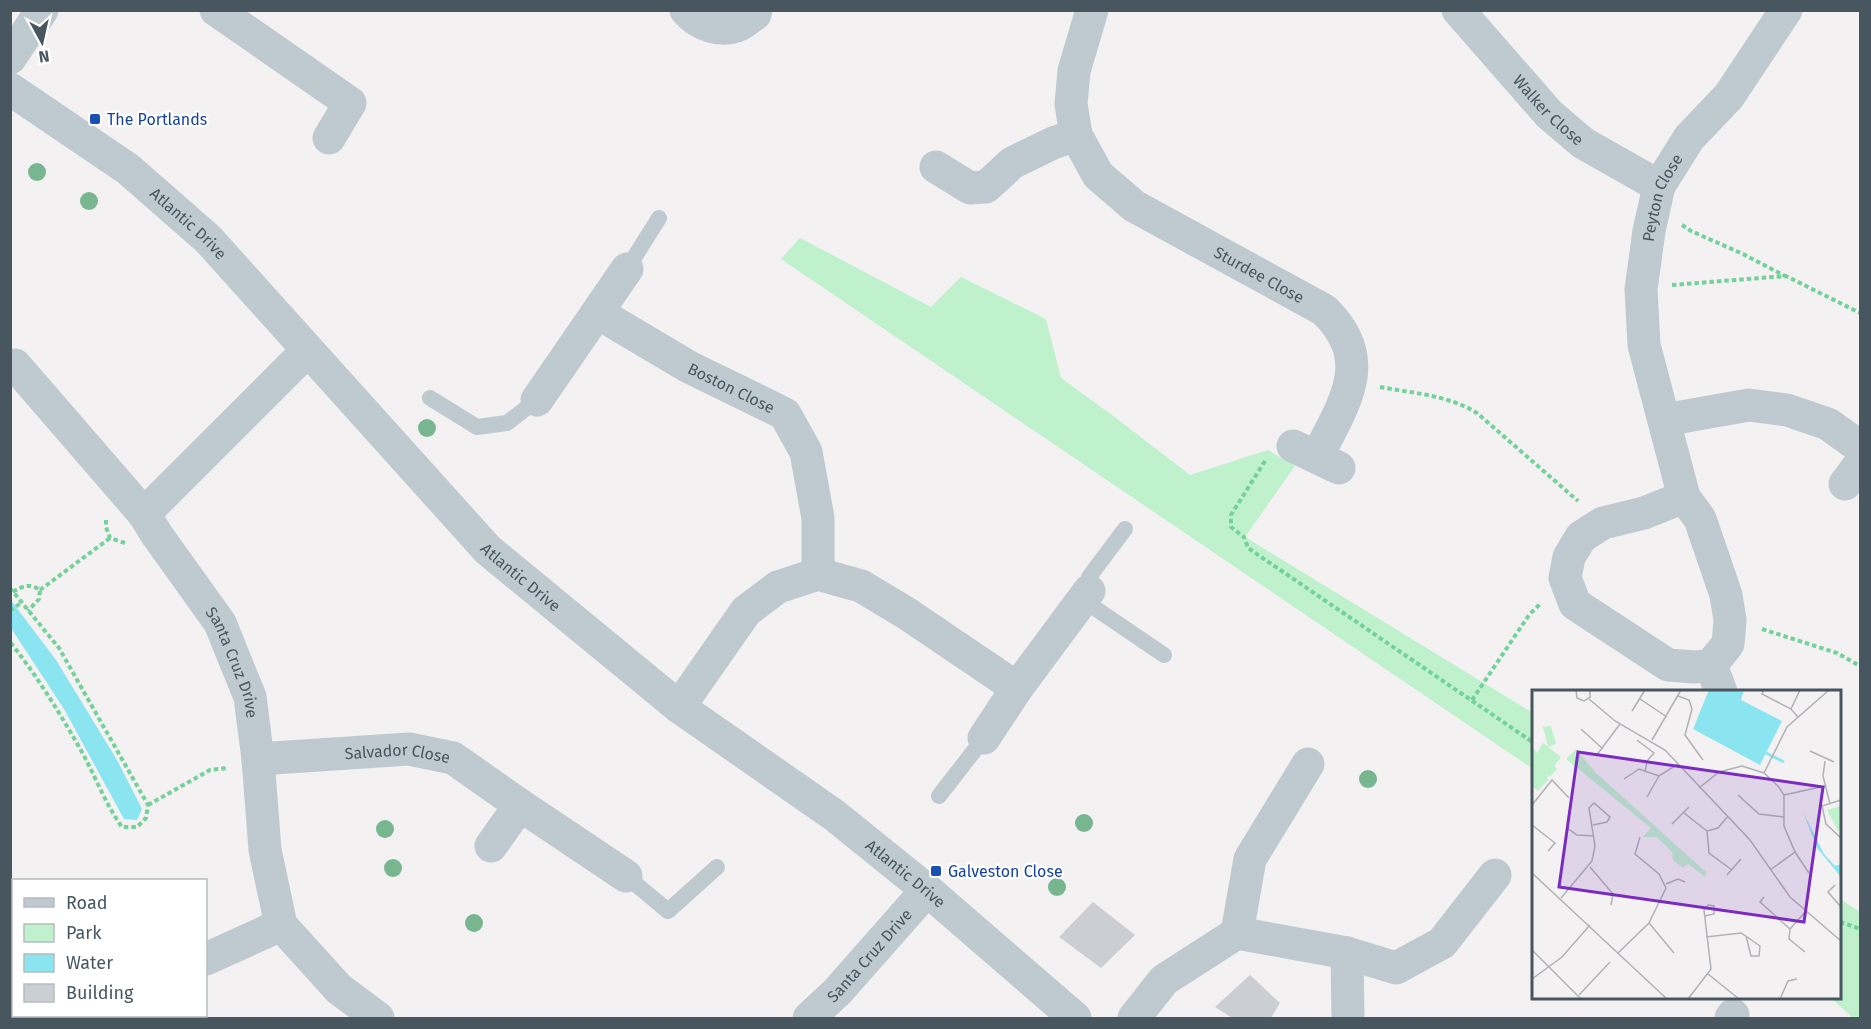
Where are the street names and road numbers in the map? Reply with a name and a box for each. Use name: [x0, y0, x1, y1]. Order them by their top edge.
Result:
street label: Walker Close: [1509, 71, 1587, 149]
street label: Peyton Close: [1639, 150, 1687, 243]
street label: Atlantic Drive: [146, 184, 231, 263]
street label: Sturdee Close: [1211, 243, 1307, 307]
street label: Boston Close: [685, 359, 778, 417]
street label: Atlantic Drive: [477, 540, 564, 616]
street label: Santa Cruz Drive: [202, 603, 262, 719]
street label: Salvador Close: [344, 740, 452, 767]
street label: Atlantic Drive: [862, 836, 949, 912]
street label: Santa Cruz Drive: [823, 905, 916, 1006]

